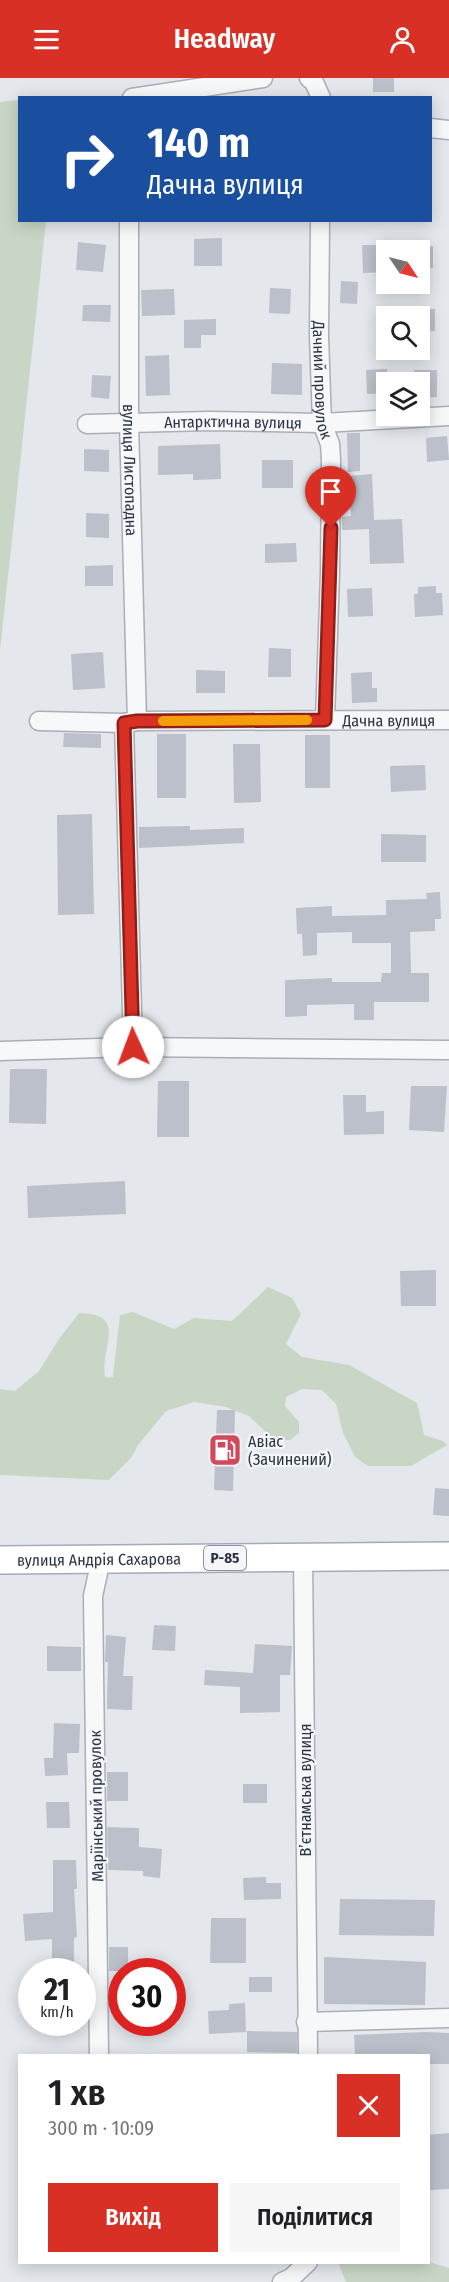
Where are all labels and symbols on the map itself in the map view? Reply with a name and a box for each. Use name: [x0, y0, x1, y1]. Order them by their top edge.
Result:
north arrow: [376, 240, 430, 294]
street label: Дачний провулок: [309, 320, 336, 442]
street label: вулиця Листопадна: [119, 404, 141, 536]
street label: Антарктична вулиця: [164, 412, 302, 433]
pin: [305, 466, 356, 528]
street label: Дачна вулиця: [341, 711, 435, 730]
position arrow: [101, 1015, 165, 1079]
fuel station icon: Авіас (Зачинений): [207, 1432, 243, 1468]
place label: Авіас (Зачинений): [248, 1432, 332, 1469]
road number: Р-85: [204, 1546, 246, 1570]
street label: вулиця Андрія Сахарова: [17, 1549, 181, 1570]
street label: Вʼєтнамська вулиця: [296, 1724, 315, 1856]
street label: Маріїнський провулок: [86, 1730, 107, 1882]
speed limit sign: 30: [108, 1958, 186, 2036]

